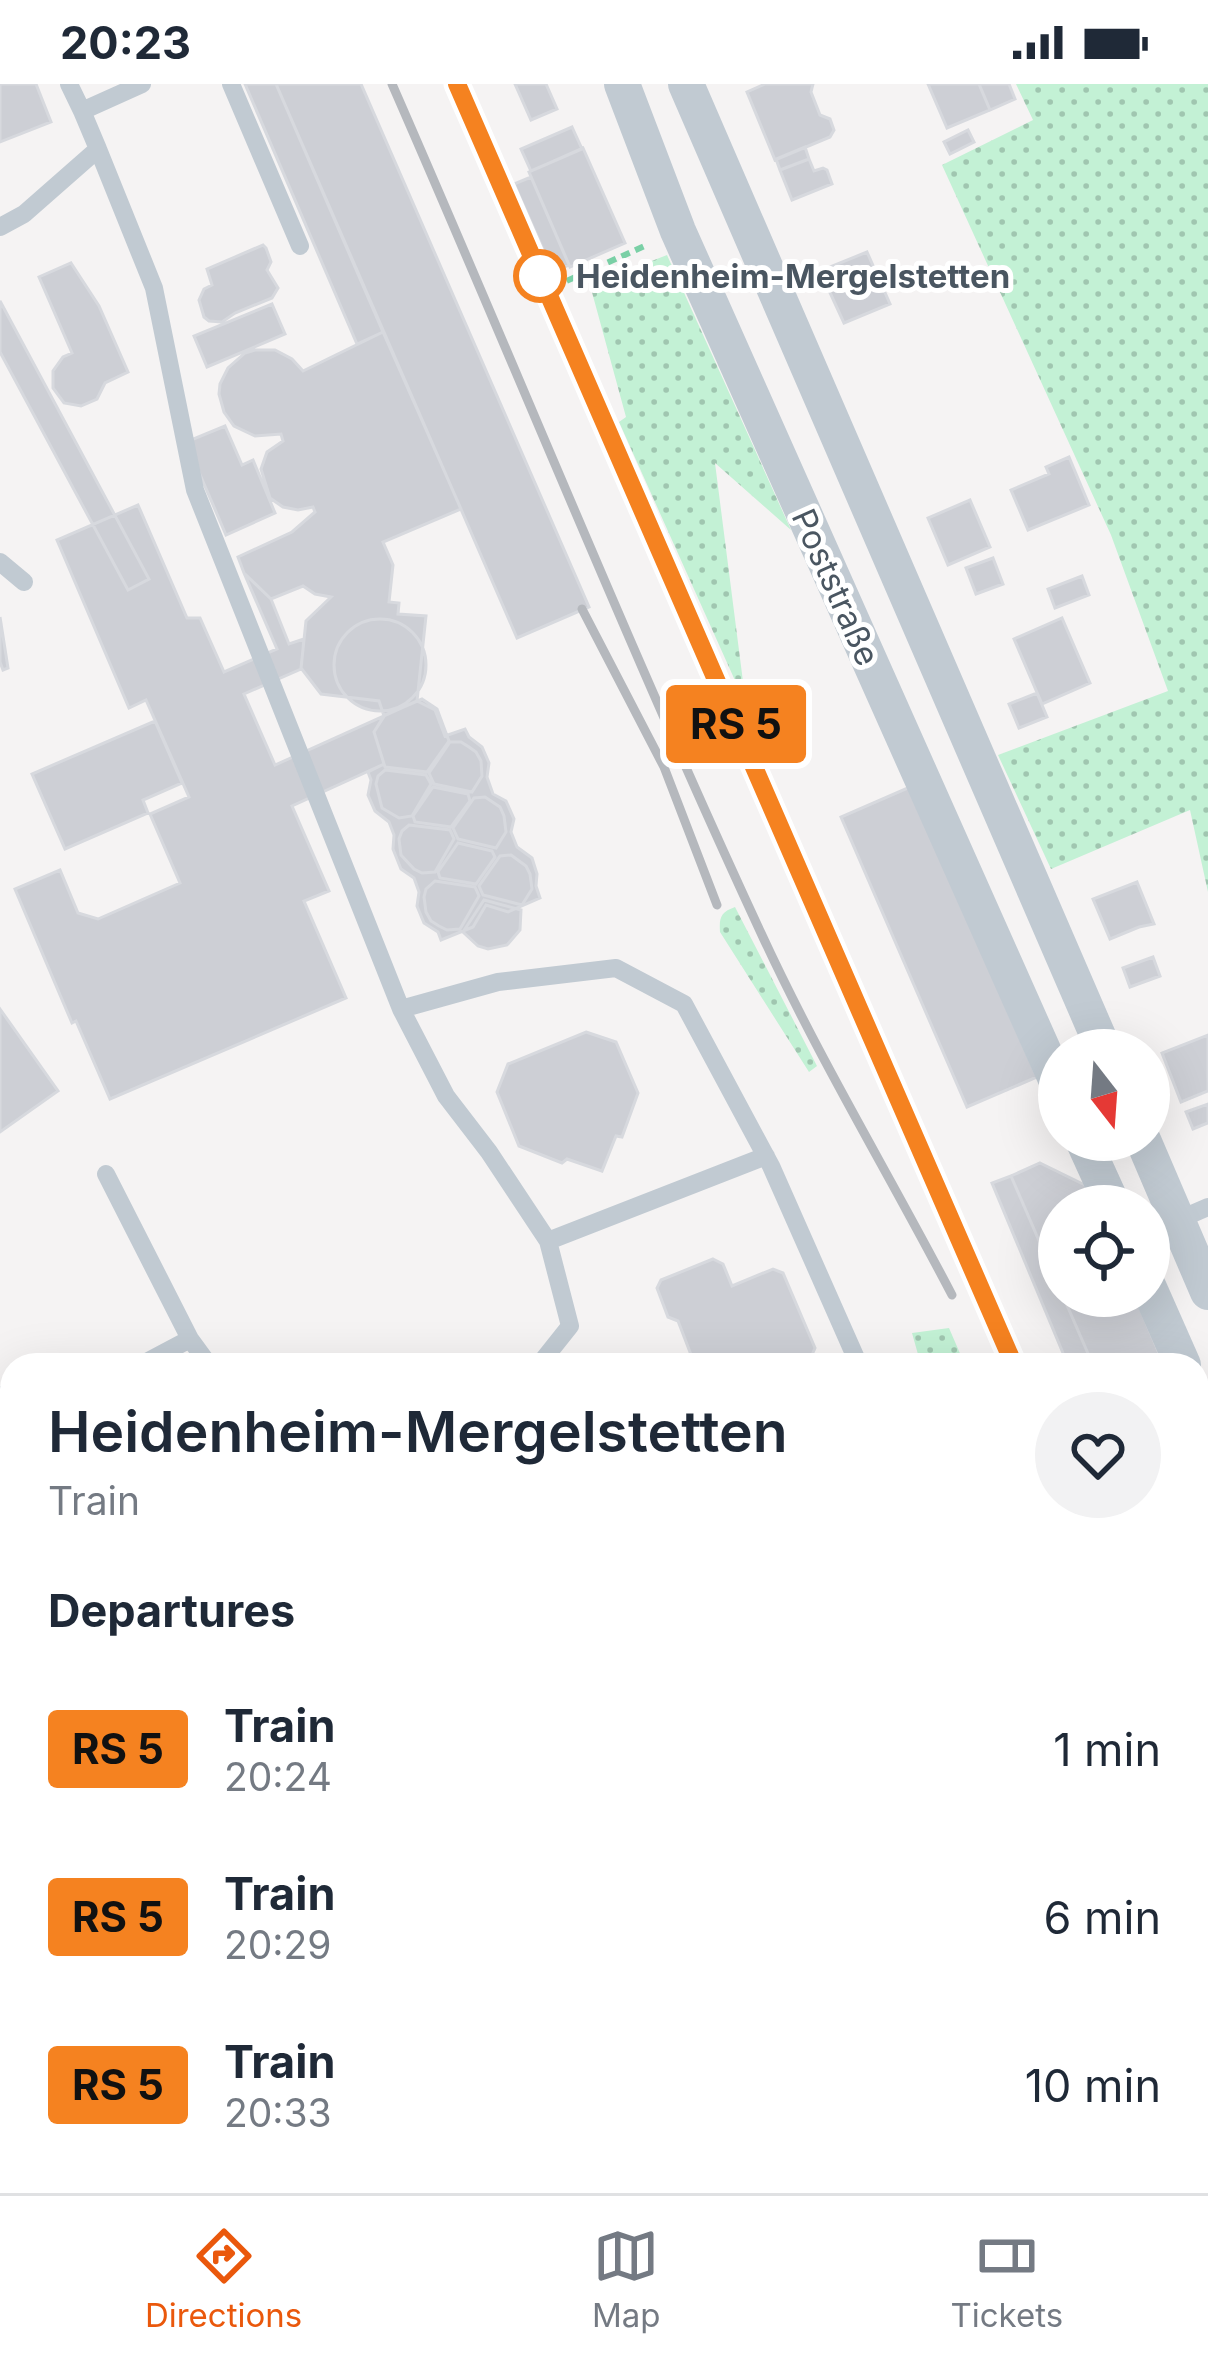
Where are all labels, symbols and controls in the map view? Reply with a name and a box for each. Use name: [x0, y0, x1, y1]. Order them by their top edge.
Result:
text: 20:23: [60, 15, 191, 70]
marker: Heidenheim-Mergelstetten: [515, 251, 565, 301]
place label: Heidenheim-Mergelstetten: [576, 256, 1010, 296]
street label: Poststraße: [784, 502, 888, 672]
line badge: RS 5: [652, 685, 820, 763]
text: RS 5: [690, 698, 782, 749]
north arrow: [1038, 1029, 1170, 1161]
map controls: [1038, 1029, 1170, 1317]
button: locate: [1038, 1185, 1170, 1317]
button: heart: [1035, 1392, 1161, 1518]
text: Heidenheim-Mergelstetten: [48, 1397, 788, 1466]
text: Train: [48, 1477, 140, 1524]
text: Departures: [48, 1583, 295, 1638]
text: Train: [224, 1698, 335, 1753]
text: 1 min: [1053, 1722, 1161, 1777]
text: RS 5: [72, 1723, 164, 1774]
text: 20:24: [224, 1753, 332, 1800]
text: Train: [224, 1866, 335, 1921]
text: 6 min: [1044, 1890, 1161, 1945]
text: RS 5: [72, 1891, 164, 1942]
text: 20:29: [224, 1921, 331, 1968]
text: Train: [224, 2034, 335, 2089]
text: 10 min: [1025, 2058, 1161, 2113]
text: RS 5: [72, 2059, 164, 2110]
text: 20:33: [224, 2089, 332, 2136]
tab: Directions: [145, 2223, 302, 2335]
tab: Map: [592, 2223, 661, 2335]
tab: Tickets: [950, 2223, 1063, 2335]

